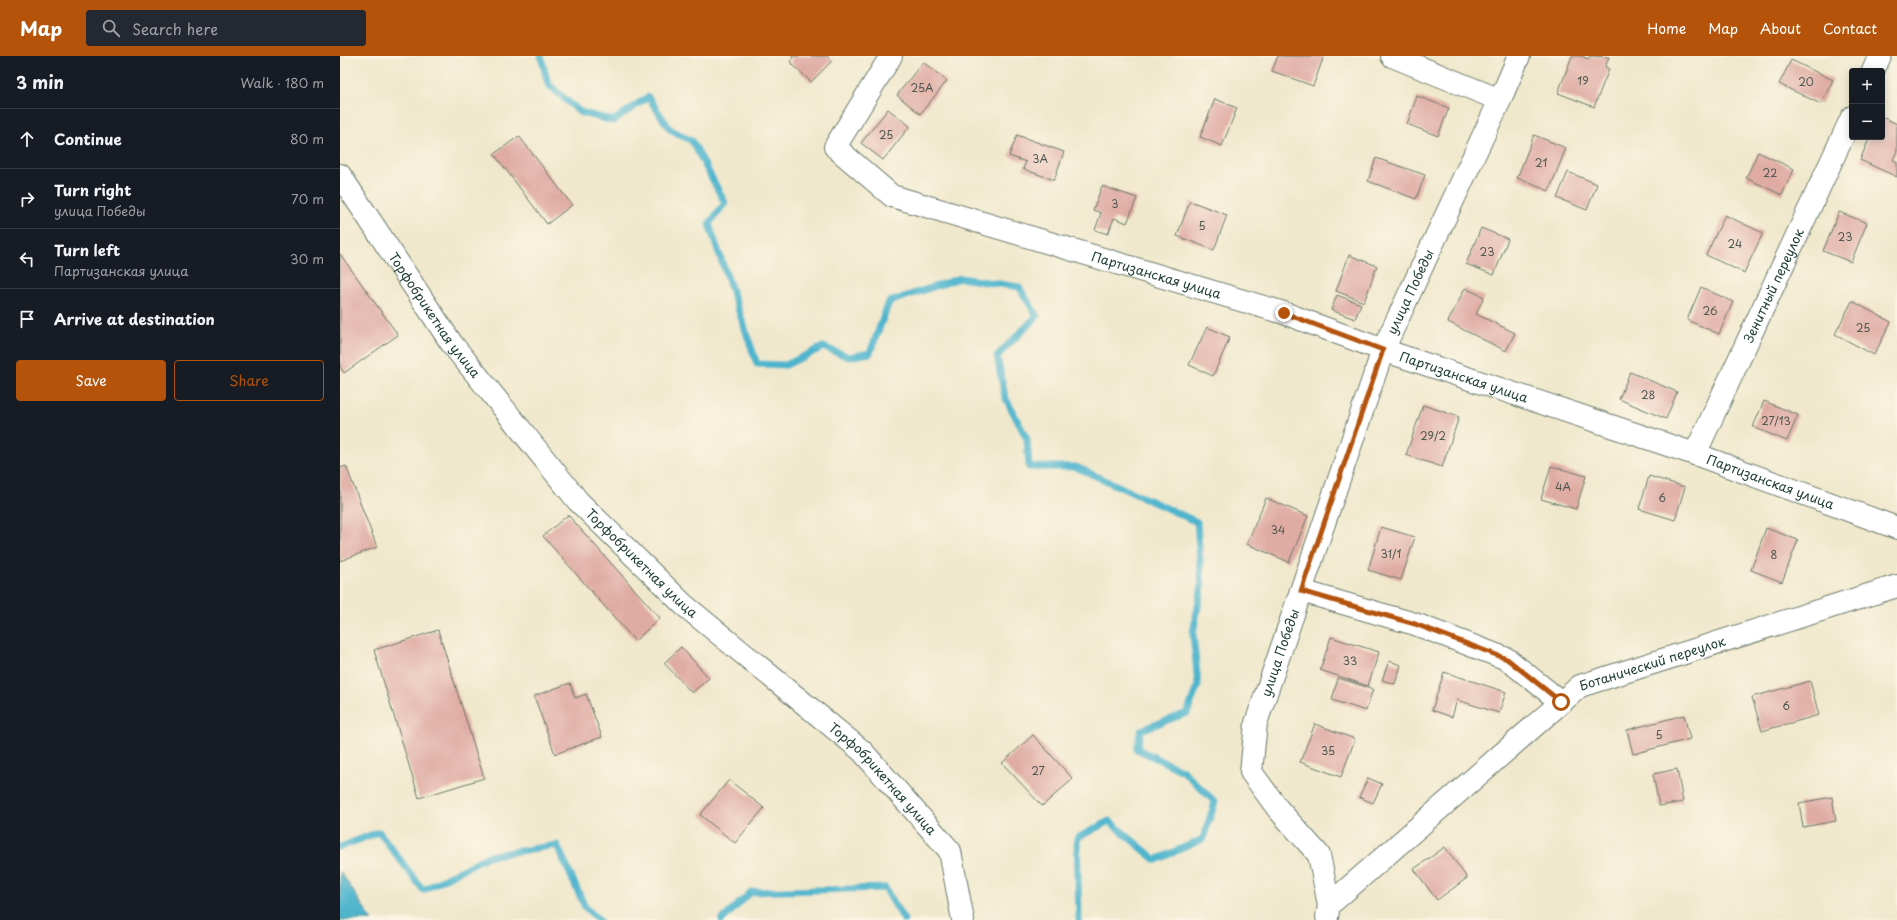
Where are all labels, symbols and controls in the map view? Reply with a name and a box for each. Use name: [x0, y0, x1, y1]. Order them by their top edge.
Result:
search box: [86, 10, 366, 46]
text: Map: [20, 14, 62, 42]
icon: search: [100, 17, 122, 39]
text: Search here: [132, 17, 218, 40]
text: Home: [1647, 18, 1686, 39]
text: Map: [1708, 18, 1738, 39]
text: About: [1760, 18, 1801, 39]
text: Contact: [1823, 18, 1877, 39]
map controls: [1849, 68, 1885, 140]
button: +: [1849, 68, 1885, 104]
text: 3 min: [16, 69, 64, 95]
house number: 19: [1577, 72, 1589, 89]
text: Walk · 180 m: [241, 73, 324, 92]
house number: 20: [1798, 73, 1814, 90]
house number: 25А: [910, 79, 934, 96]
button: −: [1849, 104, 1885, 140]
house number: 25: [879, 126, 893, 143]
text: Continue: [54, 127, 122, 150]
icon: ahead: [16, 128, 38, 150]
text: 80 m: [290, 129, 324, 148]
house number: 3А: [1032, 150, 1048, 167]
house number: 21: [1535, 154, 1547, 171]
house number: 22: [1763, 164, 1777, 181]
text: Turn right: [54, 178, 131, 201]
icon: right: [16, 188, 38, 210]
text: 70 m: [291, 189, 324, 208]
house number: 3: [1111, 195, 1119, 212]
text: улица Победы: [54, 201, 146, 220]
house number: 5: [1198, 217, 1206, 234]
street label: Зенитный переулок: [1738, 225, 1808, 345]
house number: 23: [1838, 228, 1852, 245]
house number: 24: [1728, 235, 1742, 252]
text: Turn left: [54, 238, 120, 261]
house number: 23: [1480, 243, 1494, 260]
street label: Партизанская улица: [1089, 246, 1225, 303]
street label: улица Победы: [1382, 246, 1438, 337]
icon: left: [16, 248, 38, 270]
street label: Торфобрикетная улица: [385, 248, 486, 382]
text: 30 m: [290, 249, 324, 268]
text: Партизанская улица: [54, 261, 188, 280]
house number: 26: [1702, 302, 1718, 319]
route end: [1275, 304, 1293, 322]
text: Arrive at destination: [54, 307, 215, 330]
icon: arrive: [16, 308, 38, 330]
house number: 25: [1856, 319, 1870, 336]
street label: Партизанская улица: [1397, 346, 1532, 407]
button: Save: [16, 360, 166, 401]
button: Share: [174, 360, 324, 401]
house number: 28: [1641, 386, 1655, 403]
house number: 27/13: [1761, 412, 1791, 429]
house number: 29/2: [1420, 427, 1446, 444]
street label: Партизанская улица: [1704, 449, 1838, 513]
house number: 4А: [1555, 478, 1571, 495]
house number: 6: [1658, 489, 1666, 506]
street label: Торфобрикетная улица: [582, 504, 703, 622]
house number: 34: [1271, 521, 1285, 538]
house number: 31/1: [1381, 545, 1402, 562]
house number: 8: [1771, 546, 1778, 563]
street label: улица Победы: [1256, 606, 1303, 699]
street label: Ботанический переулок: [1577, 631, 1728, 695]
house number: 33: [1343, 652, 1357, 669]
route start: [1552, 693, 1570, 711]
house number: 6: [1782, 697, 1790, 714]
street label: Торфобрикетная улица: [825, 718, 942, 839]
house number: 5: [1655, 726, 1663, 743]
house number: 35: [1321, 742, 1335, 759]
house number: 27: [1031, 762, 1045, 779]

